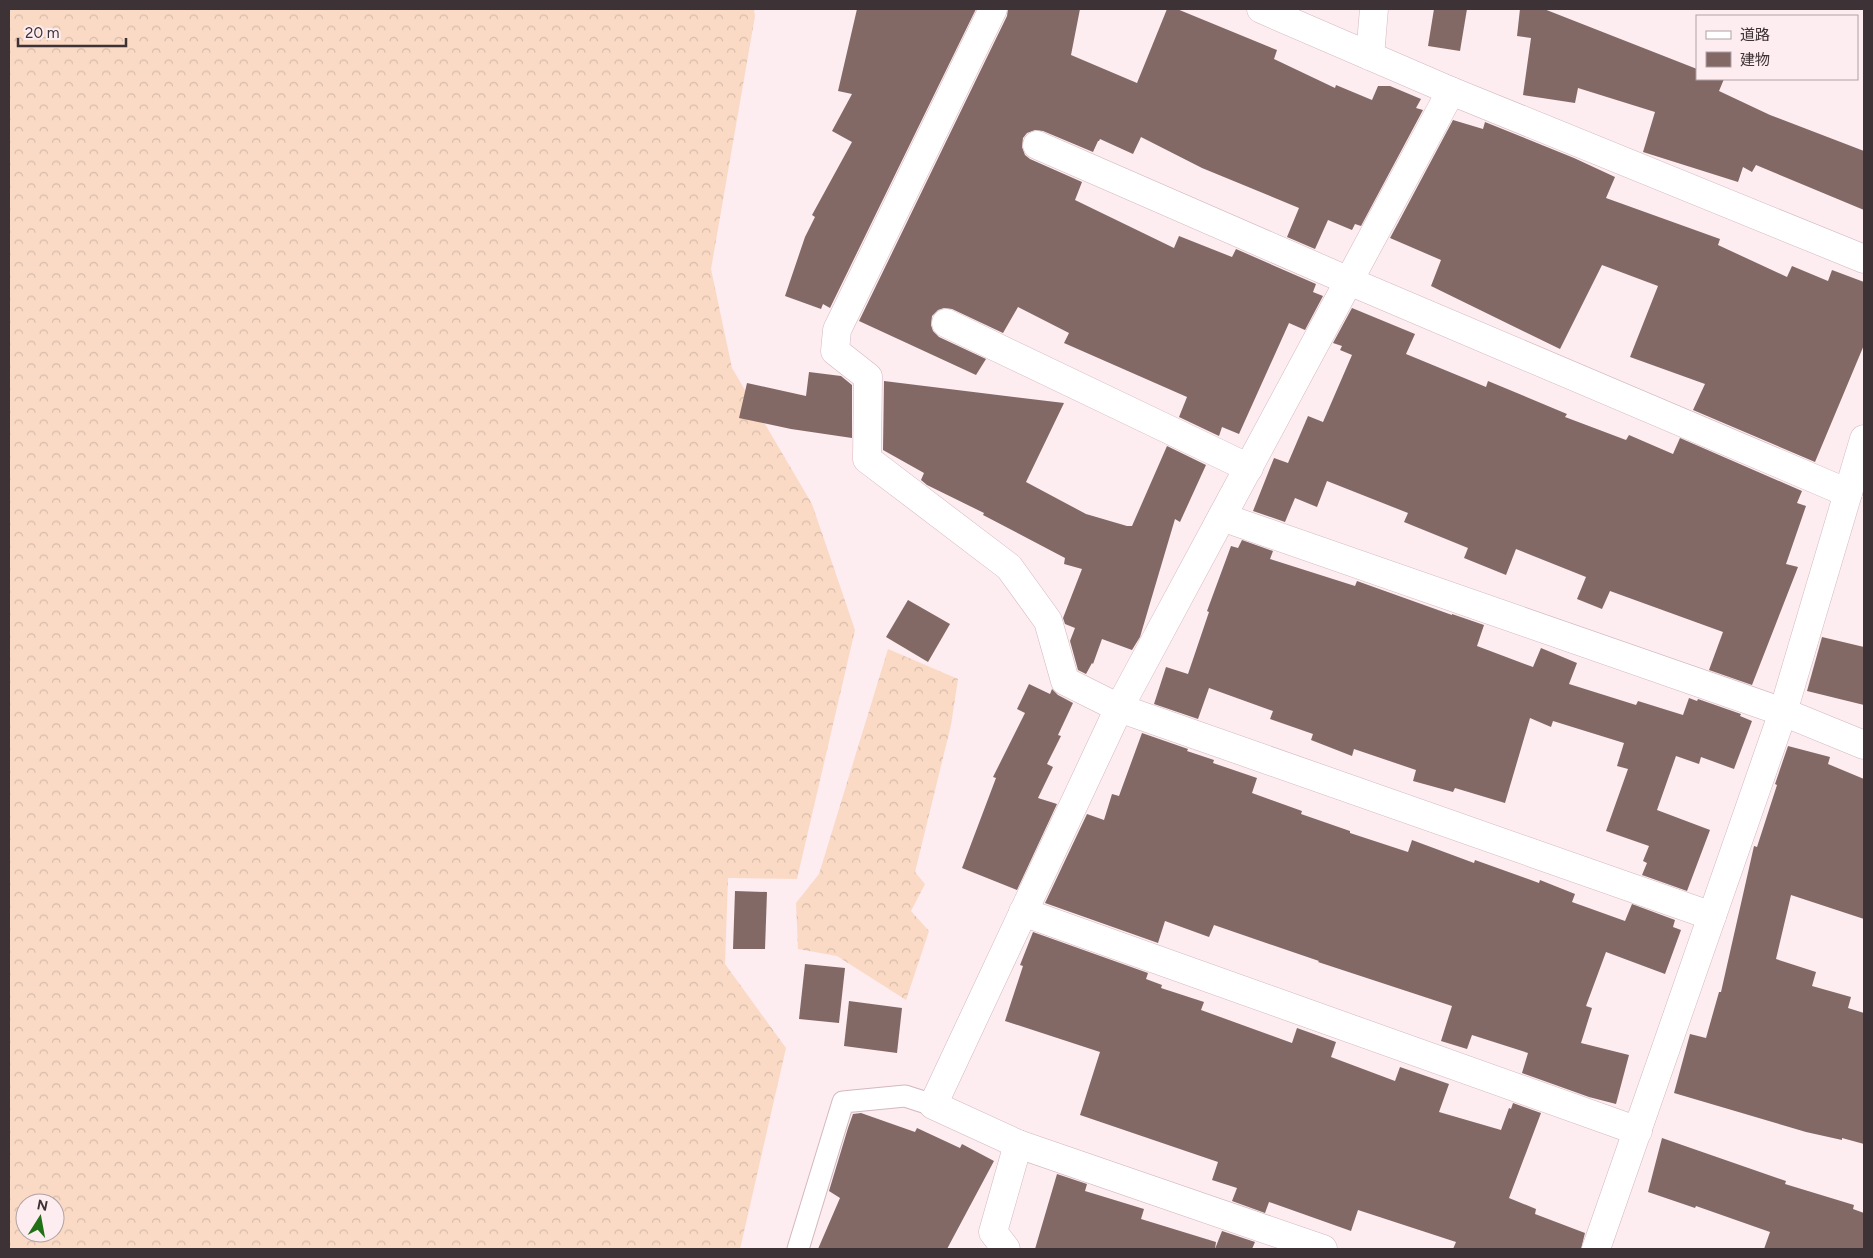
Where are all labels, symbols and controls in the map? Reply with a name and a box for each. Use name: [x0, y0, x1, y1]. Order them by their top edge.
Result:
scale bar: [18, 15, 125, 47]
legend: [1696, 15, 1858, 80]
text: 20 m: [25, 24, 59, 42]
text: 道路: [1740, 26, 1770, 44]
text: 建物: [1740, 51, 1770, 69]
north arrow: [15, 1193, 65, 1243]
text: N: [35, 1196, 49, 1215]

